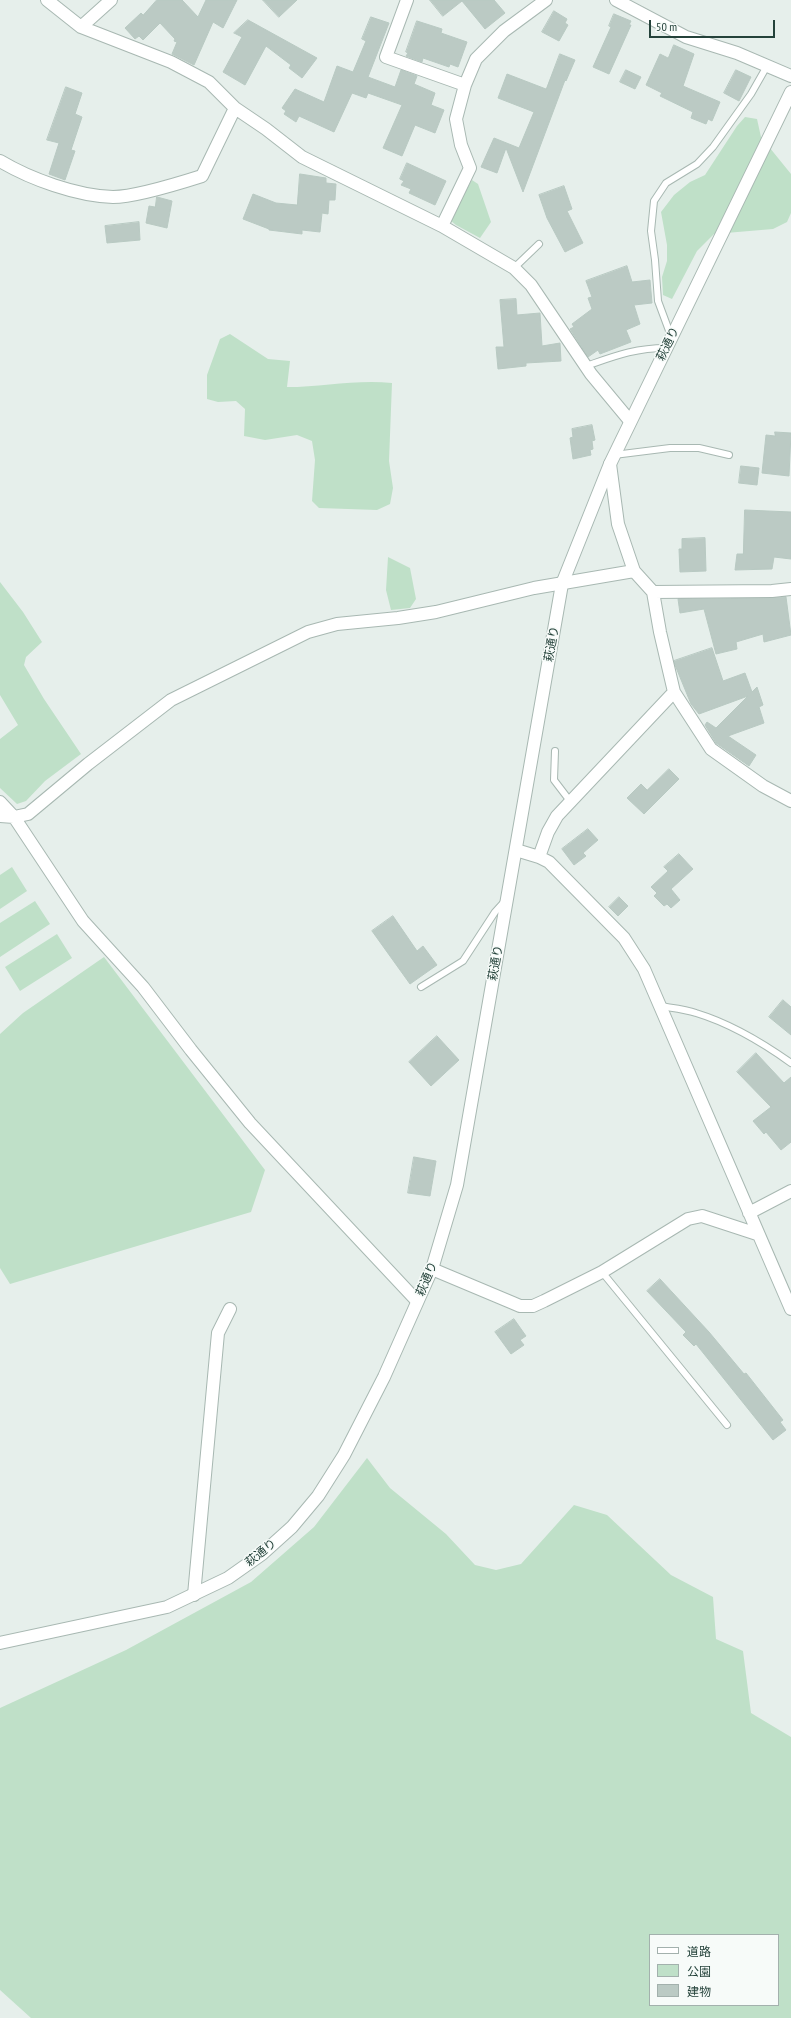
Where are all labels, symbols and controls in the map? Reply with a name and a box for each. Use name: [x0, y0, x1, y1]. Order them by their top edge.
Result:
scale bar: [651, 12, 777, 38]
text: 50 m: [656, 19, 677, 34]
street label: 萩通り: [654, 325, 682, 363]
street label: 萩通り: [542, 625, 562, 663]
street label: 萩通り: [486, 944, 506, 982]
street label: 萩通り: [413, 1260, 441, 1298]
street label: 萩通り: [242, 1536, 280, 1570]
legend: [649, 1934, 779, 2006]
text: 道路: [687, 1944, 711, 1959]
text: 公園: [687, 1964, 711, 1979]
text: 建物: [687, 1984, 711, 1999]

